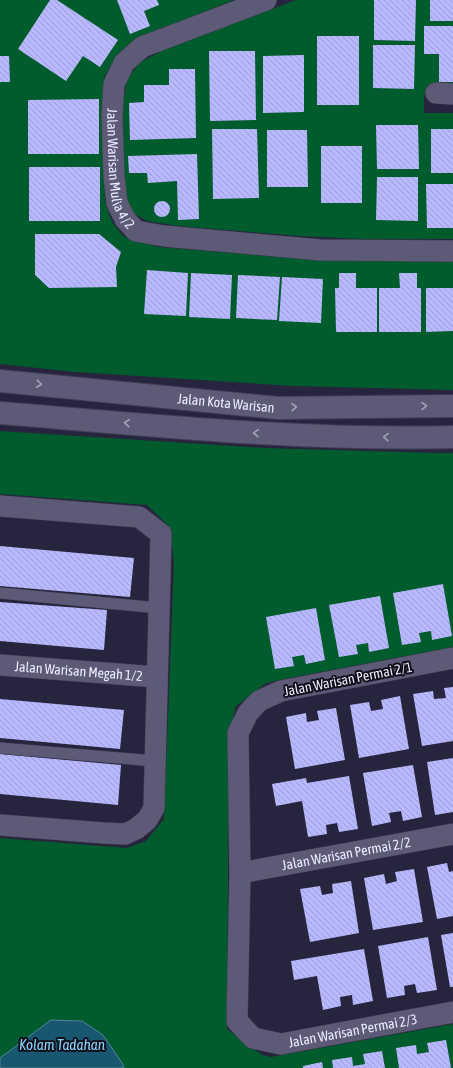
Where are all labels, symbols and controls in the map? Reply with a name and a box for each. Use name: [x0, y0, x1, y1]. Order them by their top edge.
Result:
street label: Jalan Warisan Mulia 4/2: [104, 108, 138, 232]
one-way arrow: [36, 380, 42, 389]
street label: Jalan Kota Warisan: [177, 390, 275, 416]
one-way arrow: [421, 402, 427, 410]
one-way arrow: [291, 403, 297, 411]
one-way arrow: [123, 419, 130, 428]
one-way arrow: [253, 429, 259, 438]
one-way arrow: [383, 433, 389, 442]
street label: Jalan Warisan Megah 1/2: [14, 658, 143, 684]
street label: Jalan Warisan Permai 2/1: [282, 659, 414, 699]
street label: Jalan Warisan Permai 2/2: [281, 834, 412, 873]
street label: Jalan Warisan Permai 2/3: [287, 1011, 419, 1050]
water label: Kolam Tadahan: [19, 1036, 105, 1053]

